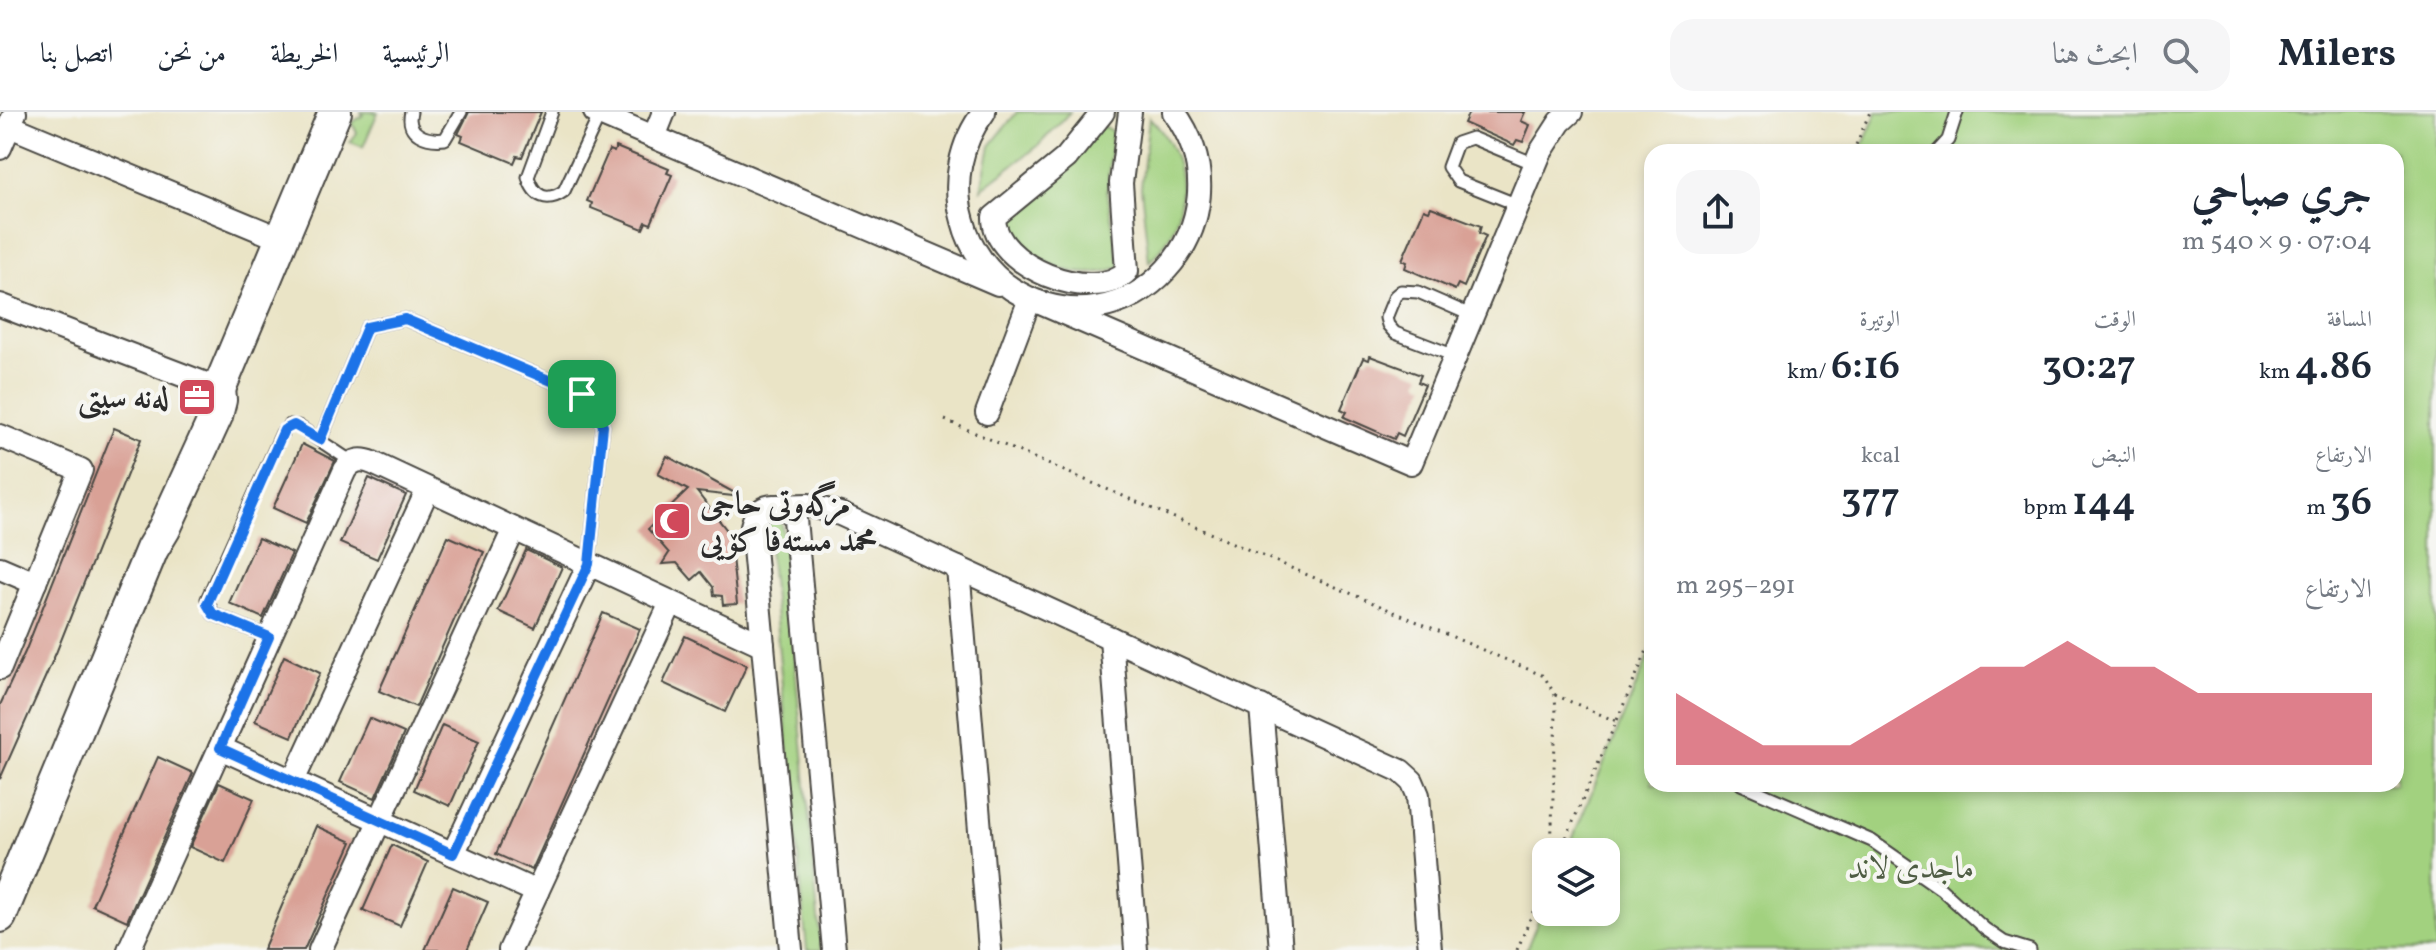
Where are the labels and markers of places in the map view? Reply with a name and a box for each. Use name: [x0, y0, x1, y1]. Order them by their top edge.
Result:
pin: [548, 360, 616, 428]
office icon: لەنە سیتی: [176, 376, 218, 418]
place label: لەنە سیتی: [78, 378, 169, 422]
place label: مزگەوتی حاجی محمد مستەفا کۆیی: [699, 480, 877, 565]
mosque icon: مزگەوتی حاجی محمد مستەفا کۆیی: [651, 500, 693, 542]

